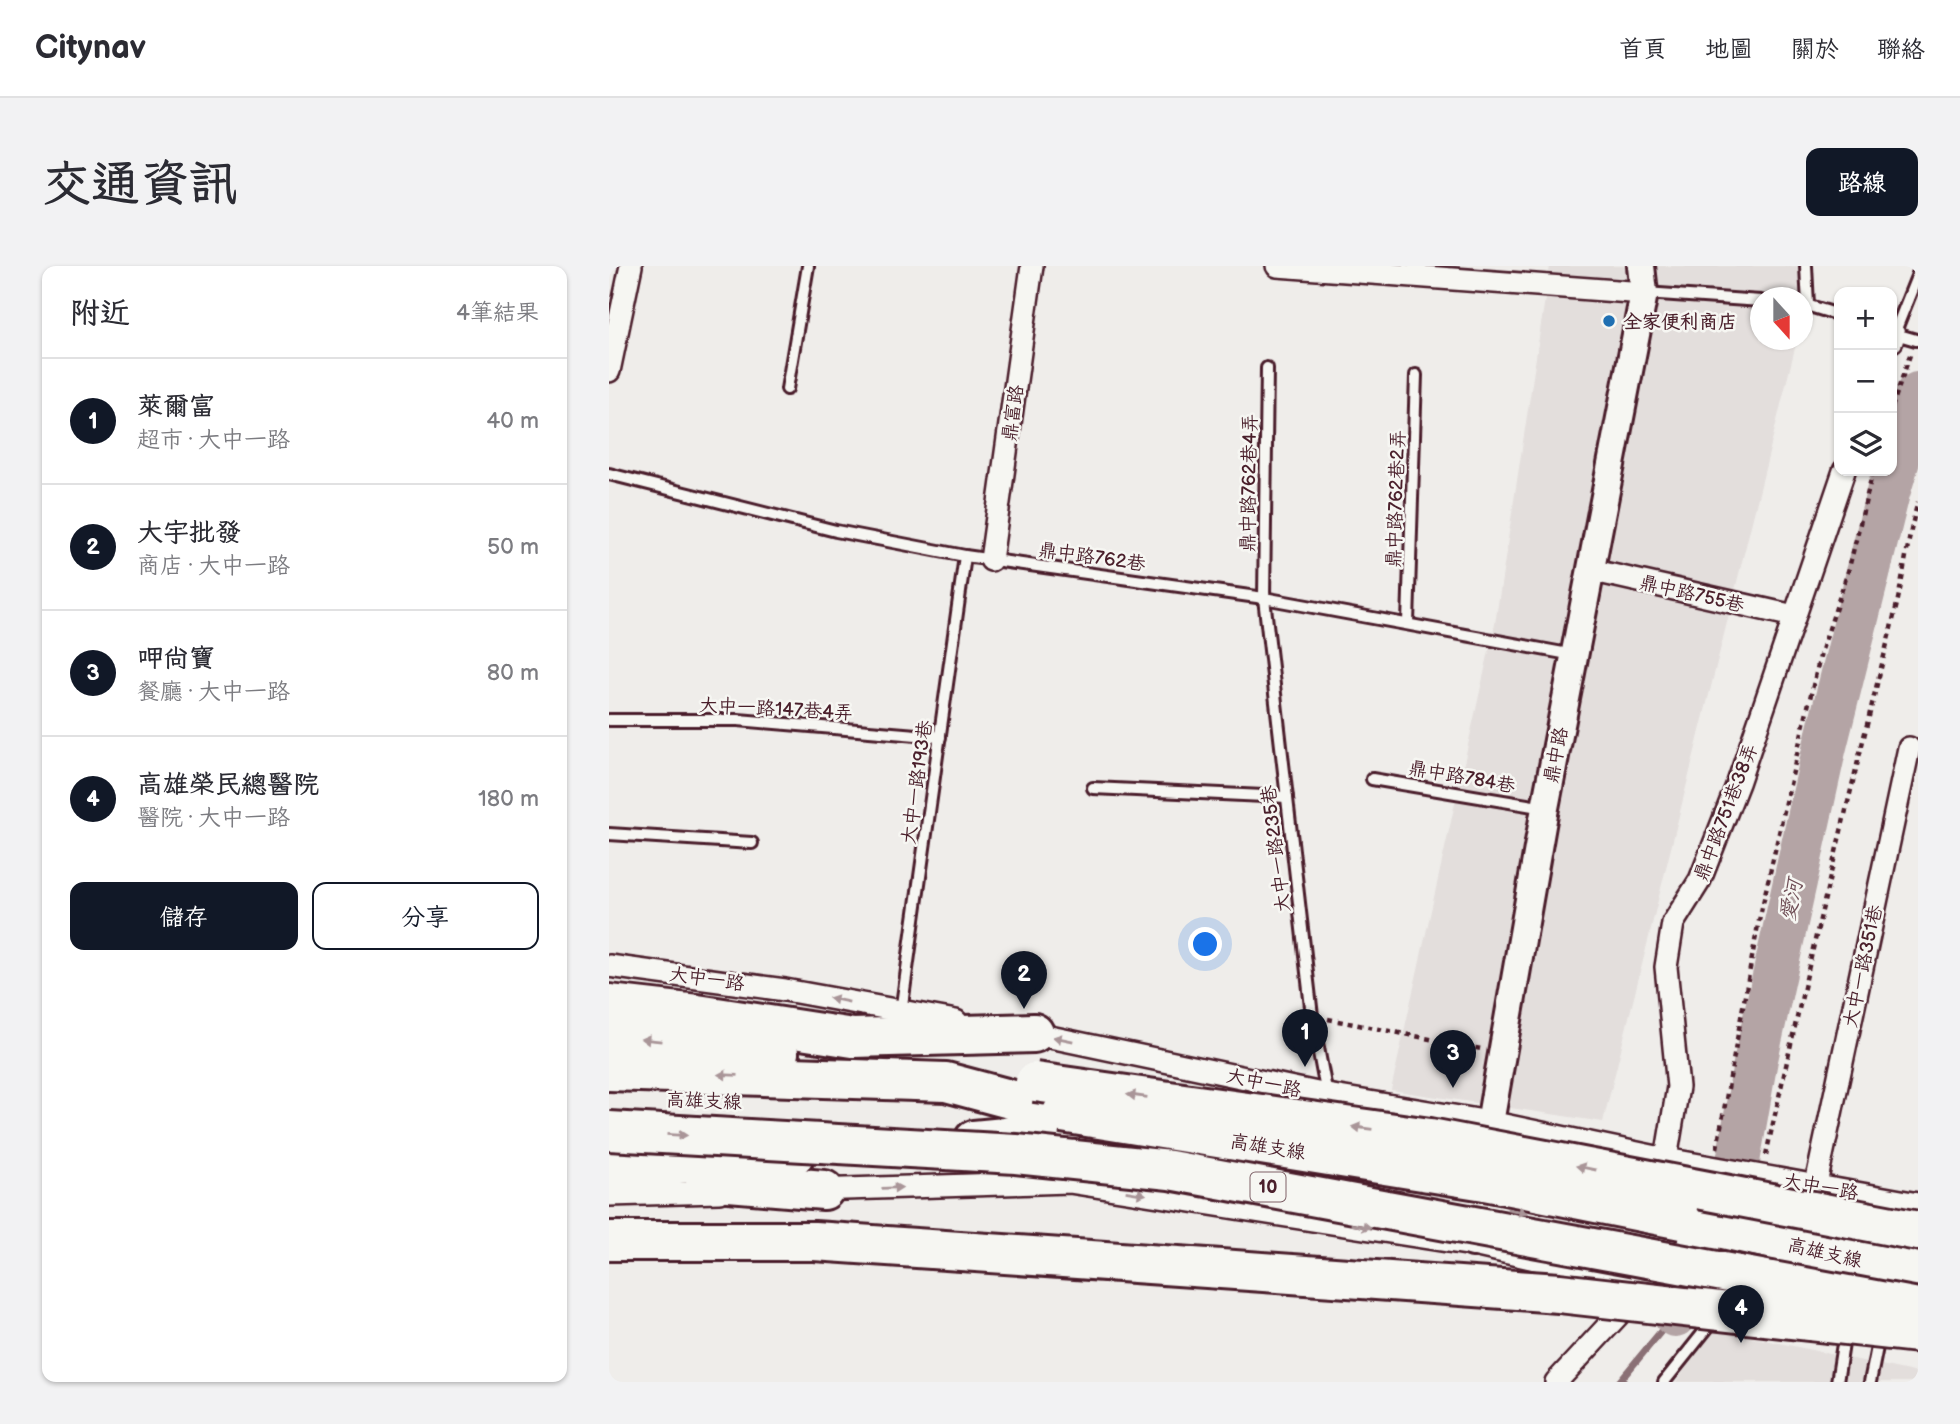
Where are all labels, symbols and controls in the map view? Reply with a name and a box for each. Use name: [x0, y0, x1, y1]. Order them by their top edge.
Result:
text: Citynav: [35, 28, 146, 68]
text: 首頁: [1619, 35, 1667, 64]
text: 地圖: [1705, 35, 1753, 64]
text: 關於: [1791, 35, 1839, 64]
text: 聯絡: [1877, 35, 1925, 64]
button: 路線: [1806, 148, 1918, 216]
text: 交通資訊: [42, 156, 238, 215]
north arrow: [1750, 287, 1813, 350]
map controls: [1834, 287, 1897, 476]
button: +: [1834, 287, 1897, 350]
text: 附近: [70, 296, 130, 332]
text: 4筆結果: [456, 299, 539, 327]
place label: 全家便利商店: [1623, 311, 1737, 334]
marker: 全家便利商店: [1601, 313, 1617, 329]
button: −: [1834, 350, 1897, 413]
street label: 鼎富路: [998, 383, 1029, 443]
text: 萊爾富: [137, 392, 215, 423]
text: 1: [88, 407, 98, 435]
text: 40 m: [486, 407, 539, 435]
street label: 鼎中路762巷4弄: [1237, 413, 1262, 553]
button: layers: [1834, 413, 1897, 476]
text: 超市 · 大中一路: [137, 426, 290, 454]
street label: 鼎中路762巷2弄: [1383, 430, 1410, 569]
text: 大宇批發: [137, 518, 241, 549]
text: 2: [86, 533, 100, 561]
text: 50 m: [487, 533, 539, 561]
street label: 鼎中路762巷: [1037, 539, 1147, 576]
text: 商店 · 大中一路: [137, 552, 290, 580]
street label: 鼎中路755巷: [1637, 571, 1746, 618]
text: 呷尚寶: [137, 644, 215, 675]
text: 3: [86, 659, 100, 687]
text: 80 m: [487, 659, 539, 687]
text: 餐廳 · 大中一路: [137, 678, 290, 706]
street label: 大中一路147巷4弄: [698, 694, 853, 725]
street label: 大中一路193巷: [897, 719, 938, 846]
street label: 鼎中路: [1540, 725, 1573, 785]
street label: 鼎中路751巷38弄: [1690, 741, 1763, 885]
street label: 鼎中路784巷: [1407, 757, 1517, 798]
text: 高雄榮民總醫院: [137, 770, 319, 801]
street label: 大中一路235巷: [1257, 784, 1296, 914]
text: 4: [86, 785, 100, 813]
text: 180 m: [478, 785, 539, 813]
text: 醫院 · 大中一路: [137, 804, 290, 832]
water label: 愛河: [1775, 874, 1809, 923]
button: 儲存: [70, 882, 298, 950]
button: 分享: [312, 882, 539, 950]
street label: 大中一路351巷: [1839, 903, 1888, 1030]
your location: [1188, 927, 1222, 961]
pin: 2: [1001, 951, 1047, 1009]
street label: 大中一路: [668, 963, 746, 996]
one-way arrow: [828, 995, 850, 1006]
pin: 1: [1282, 1009, 1328, 1067]
pin: 3: [1430, 1030, 1476, 1088]
one-way arrow: [639, 1034, 661, 1045]
one-way arrow: [1052, 1034, 1074, 1045]
street label: 大中一路: [1224, 1064, 1303, 1103]
one-way arrow: [717, 1069, 739, 1080]
street label: 高雄支線: [666, 1089, 742, 1114]
one-way arrow: [1126, 1091, 1148, 1102]
one-way arrow: [1351, 1123, 1373, 1134]
one-way arrow: [666, 1130, 688, 1141]
street label: 高雄支線: [1228, 1130, 1307, 1165]
one-way arrow: [1575, 1162, 1597, 1173]
street label: 大中一路: [1781, 1170, 1860, 1205]
road number: 10: [1251, 1172, 1285, 1202]
one-way arrow: [881, 1182, 903, 1193]
one-way arrow: [1125, 1187, 1147, 1198]
one-way arrow: [1506, 1206, 1528, 1217]
one-way arrow: [1350, 1221, 1372, 1232]
street label: 高雄支線: [1785, 1234, 1864, 1273]
pin: 4: [1718, 1285, 1764, 1343]

